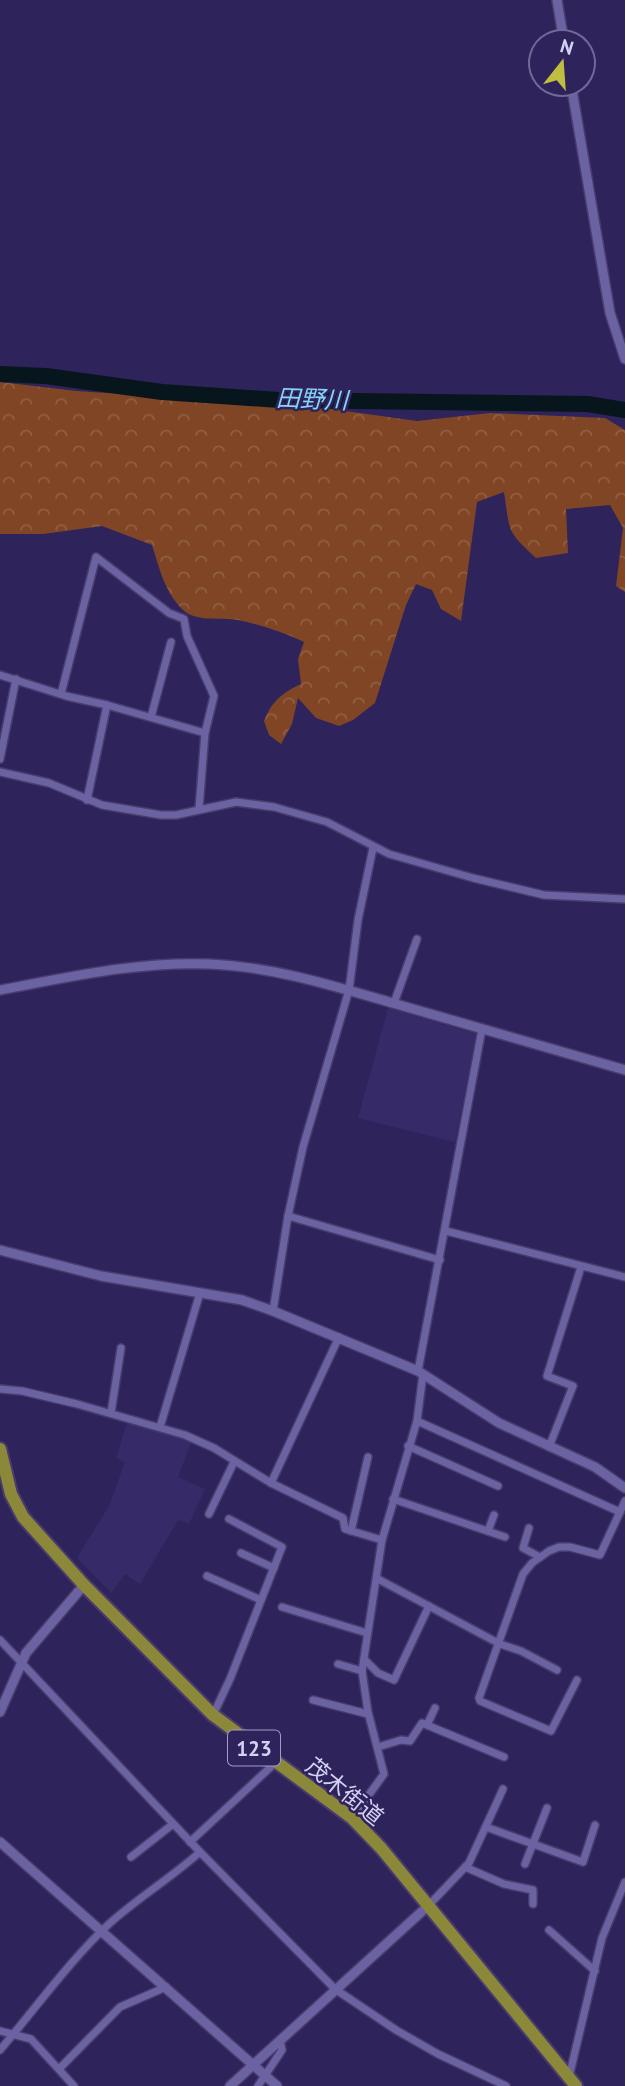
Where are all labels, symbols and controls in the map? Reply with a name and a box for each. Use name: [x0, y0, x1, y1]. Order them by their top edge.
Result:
north arrow: [527, 28, 597, 98]
text: N: [557, 33, 576, 60]
water label: 田野川: [275, 382, 352, 416]
road number: 123: [228, 1730, 280, 1766]
street label: 茂木街道: [300, 1751, 390, 1831]

